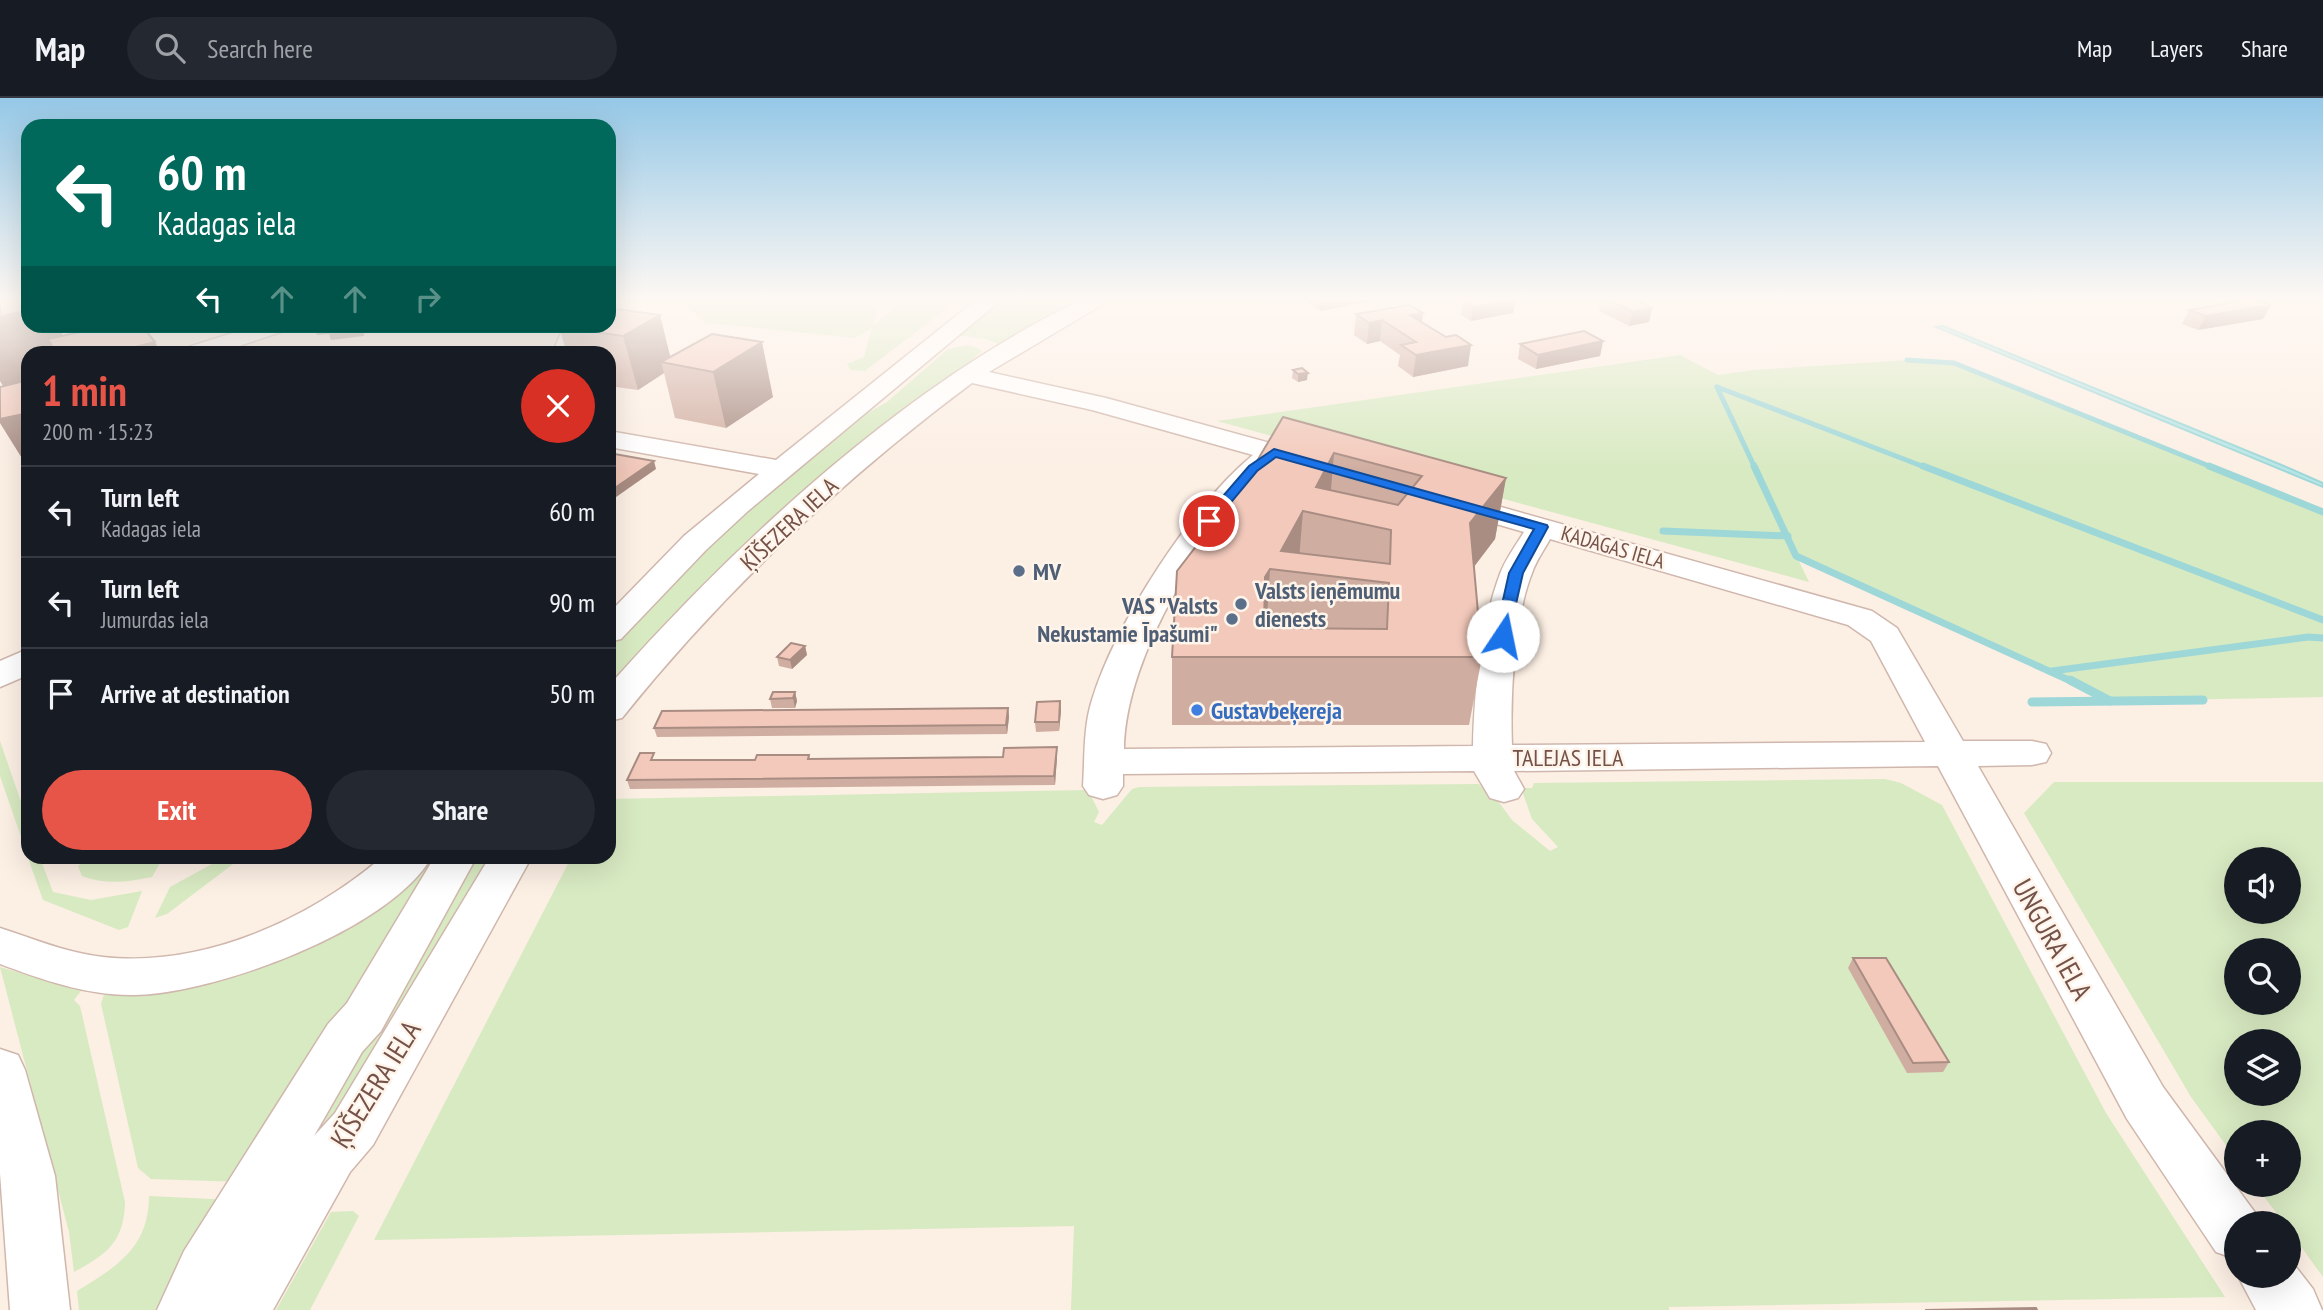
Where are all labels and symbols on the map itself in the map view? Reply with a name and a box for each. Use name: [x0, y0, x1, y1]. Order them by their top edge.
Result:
street label: ĶĪŠEZERA IELA: [734, 470, 845, 577]
pin: [1179, 491, 1239, 551]
street label: KADAGAS IELA: [1558, 519, 1668, 575]
place label: MV: [1033, 556, 1062, 587]
marker: MV: [1011, 563, 1027, 579]
place label: Valsts ieņēmumu dienests: [1254, 575, 1400, 634]
place label: VAS "Valsts Nekustamie Īpašumi": [1037, 590, 1218, 649]
marker: Valsts ieņēmumu dienests: [1233, 596, 1249, 612]
position arrow: [1466, 599, 1540, 673]
marker: VAS "Valsts Nekustamie Īpašumi": [1224, 611, 1240, 627]
place label: Gustavbeķereja: [1211, 695, 1342, 726]
marker: Gustavbeķereja: [1189, 702, 1205, 718]
street label: TALEJAS IELA: [1513, 742, 1624, 773]
street label: UNGURA IELA: [2005, 872, 2102, 1007]
street label: ĶĪŠEZERA IELA: [321, 1013, 429, 1155]

